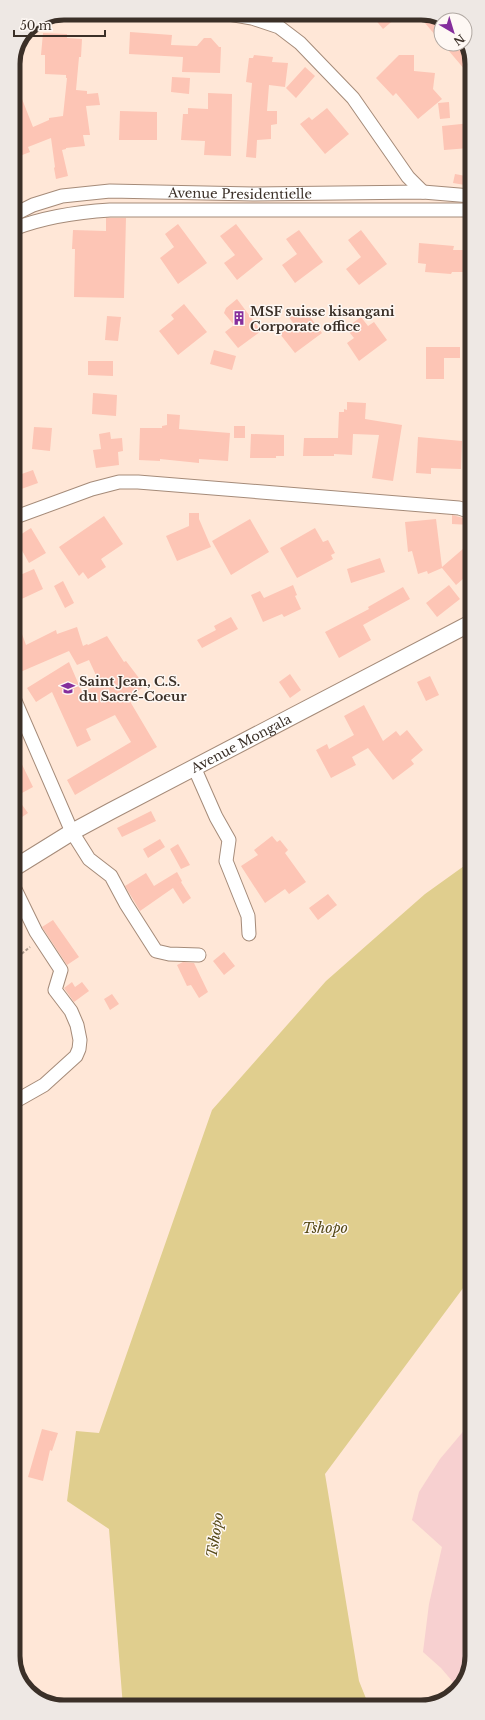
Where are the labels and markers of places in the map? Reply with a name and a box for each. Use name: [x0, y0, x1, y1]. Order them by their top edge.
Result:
place label: MSF suisse kisangani Corporate office: [250, 303, 395, 335]
building icon: MSF suisse kisangani Corporate office: [231, 310, 247, 326]
place label: Saint Jean, C.S. du Sacré-Coeur: [79, 673, 187, 705]
school or university icon: Saint Jean, C.S. du Sacré-Coeur: [60, 680, 76, 696]

